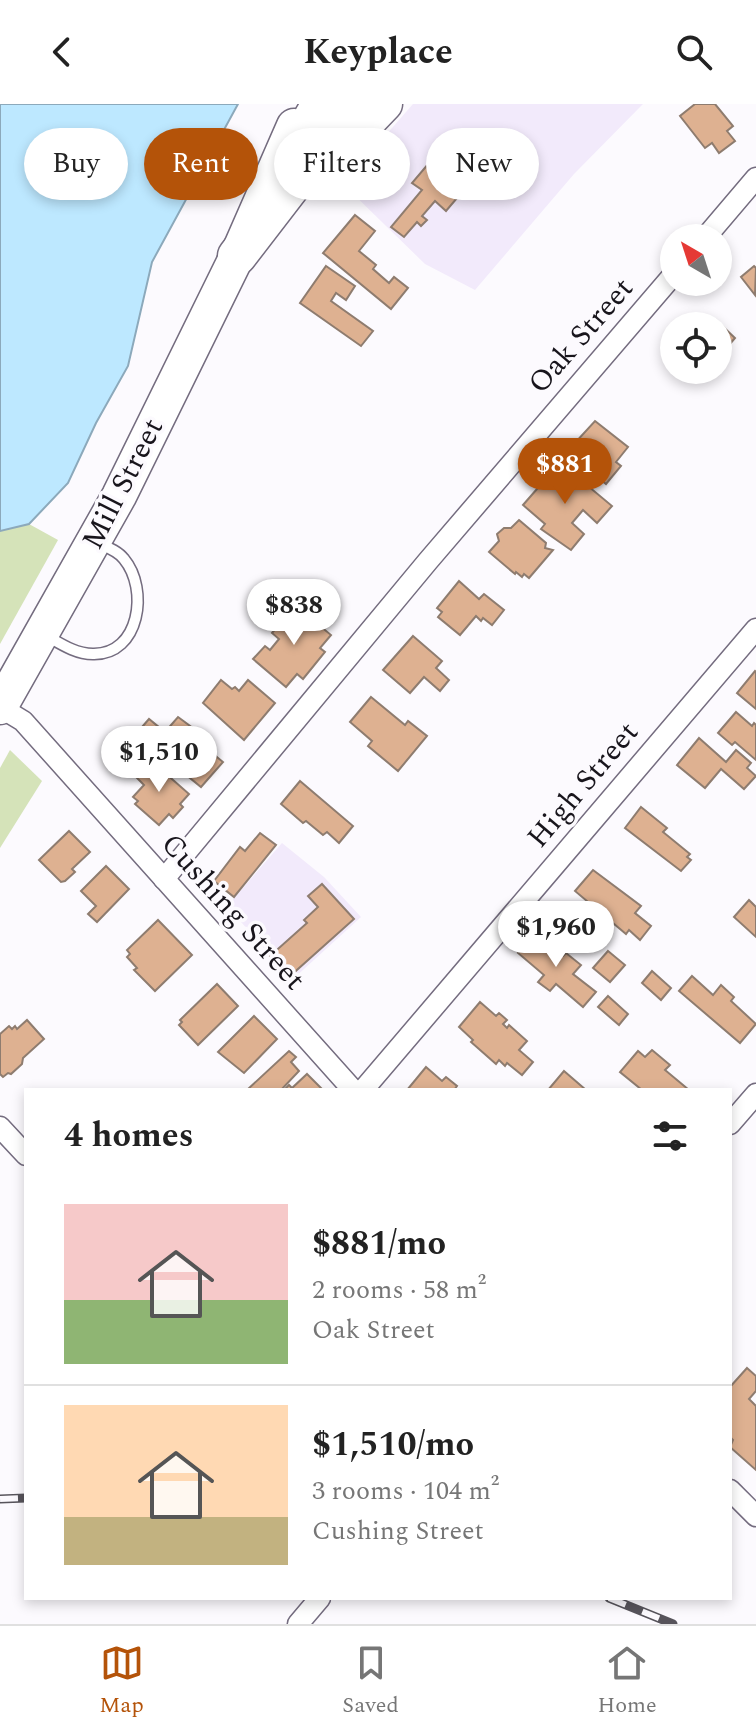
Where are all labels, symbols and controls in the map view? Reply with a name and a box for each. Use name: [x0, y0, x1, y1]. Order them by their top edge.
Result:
text: Keyplace: [303, 25, 453, 80]
icon: back: [40, 30, 84, 74]
icon: search: [672, 30, 716, 74]
chip: Buy: [24, 128, 128, 200]
chip: Rent: [144, 128, 258, 200]
chip: Filters: [274, 128, 410, 200]
chip: New: [426, 128, 539, 200]
north arrow: [660, 224, 732, 296]
map controls: [660, 224, 732, 384]
street label: Oak Street: [517, 267, 645, 405]
button: locate: [660, 312, 732, 384]
street label: Mill Street: [70, 410, 176, 558]
pin: $881: [518, 438, 612, 506]
text: $881: [536, 444, 594, 484]
pin: $838: [247, 579, 341, 647]
text: $838: [265, 585, 323, 625]
street label: High Street: [516, 711, 650, 859]
pin: $1,510: [94, 726, 224, 794]
text: $1,510: [119, 732, 199, 772]
street label: Cushing Street: [150, 823, 316, 1001]
pin: $1,960: [491, 901, 621, 969]
text: $1,960: [516, 907, 596, 947]
text: 4 homes: [64, 1110, 194, 1162]
icon: filters: [648, 1114, 692, 1158]
text: $881/mo: [312, 1218, 446, 1270]
icon: home: [128, 1236, 224, 1332]
text: 2 rooms · 58 m²: [312, 1270, 486, 1310]
text: Oak Street: [312, 1310, 435, 1350]
text: $1,510/mo: [312, 1419, 474, 1471]
icon: home: [128, 1437, 224, 1533]
text: 3 rooms · 104 m²: [312, 1471, 499, 1511]
text: Cushing Street: [312, 1511, 484, 1551]
tab: Map: [99, 1641, 144, 1722]
tab: Saved: [342, 1641, 399, 1722]
tab: Home: [597, 1641, 657, 1722]

